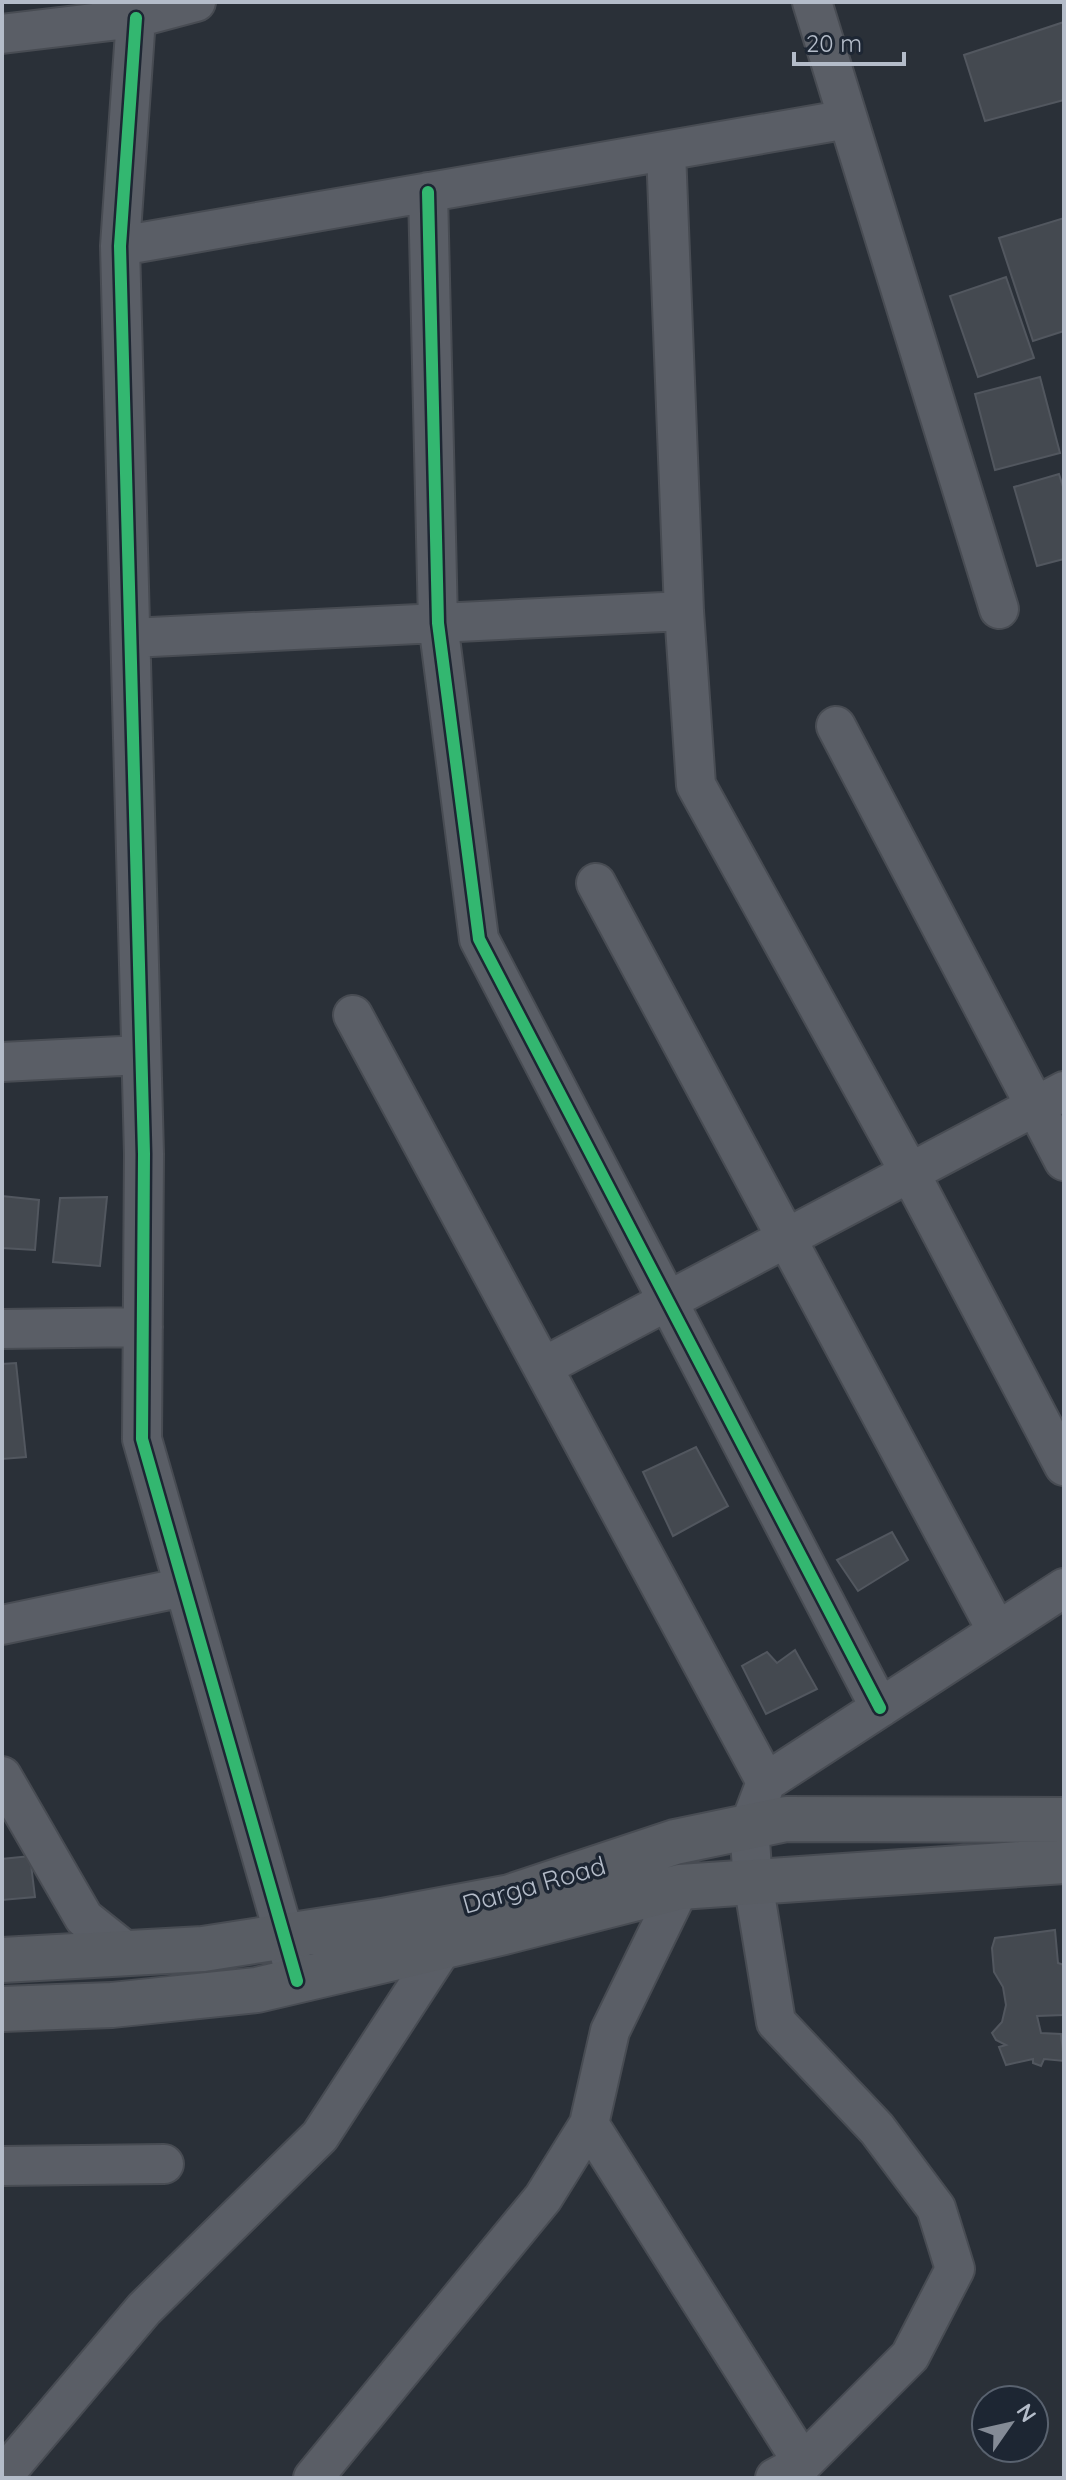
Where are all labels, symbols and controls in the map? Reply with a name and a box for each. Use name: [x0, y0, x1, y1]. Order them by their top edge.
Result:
scale bar: [794, 16, 904, 66]
text: 20 m: [806, 28, 862, 58]
street label: Darga Road: [458, 1848, 609, 1921]
north arrow: [970, 2384, 1050, 2464]
text: N: [1010, 2398, 1043, 2427]

